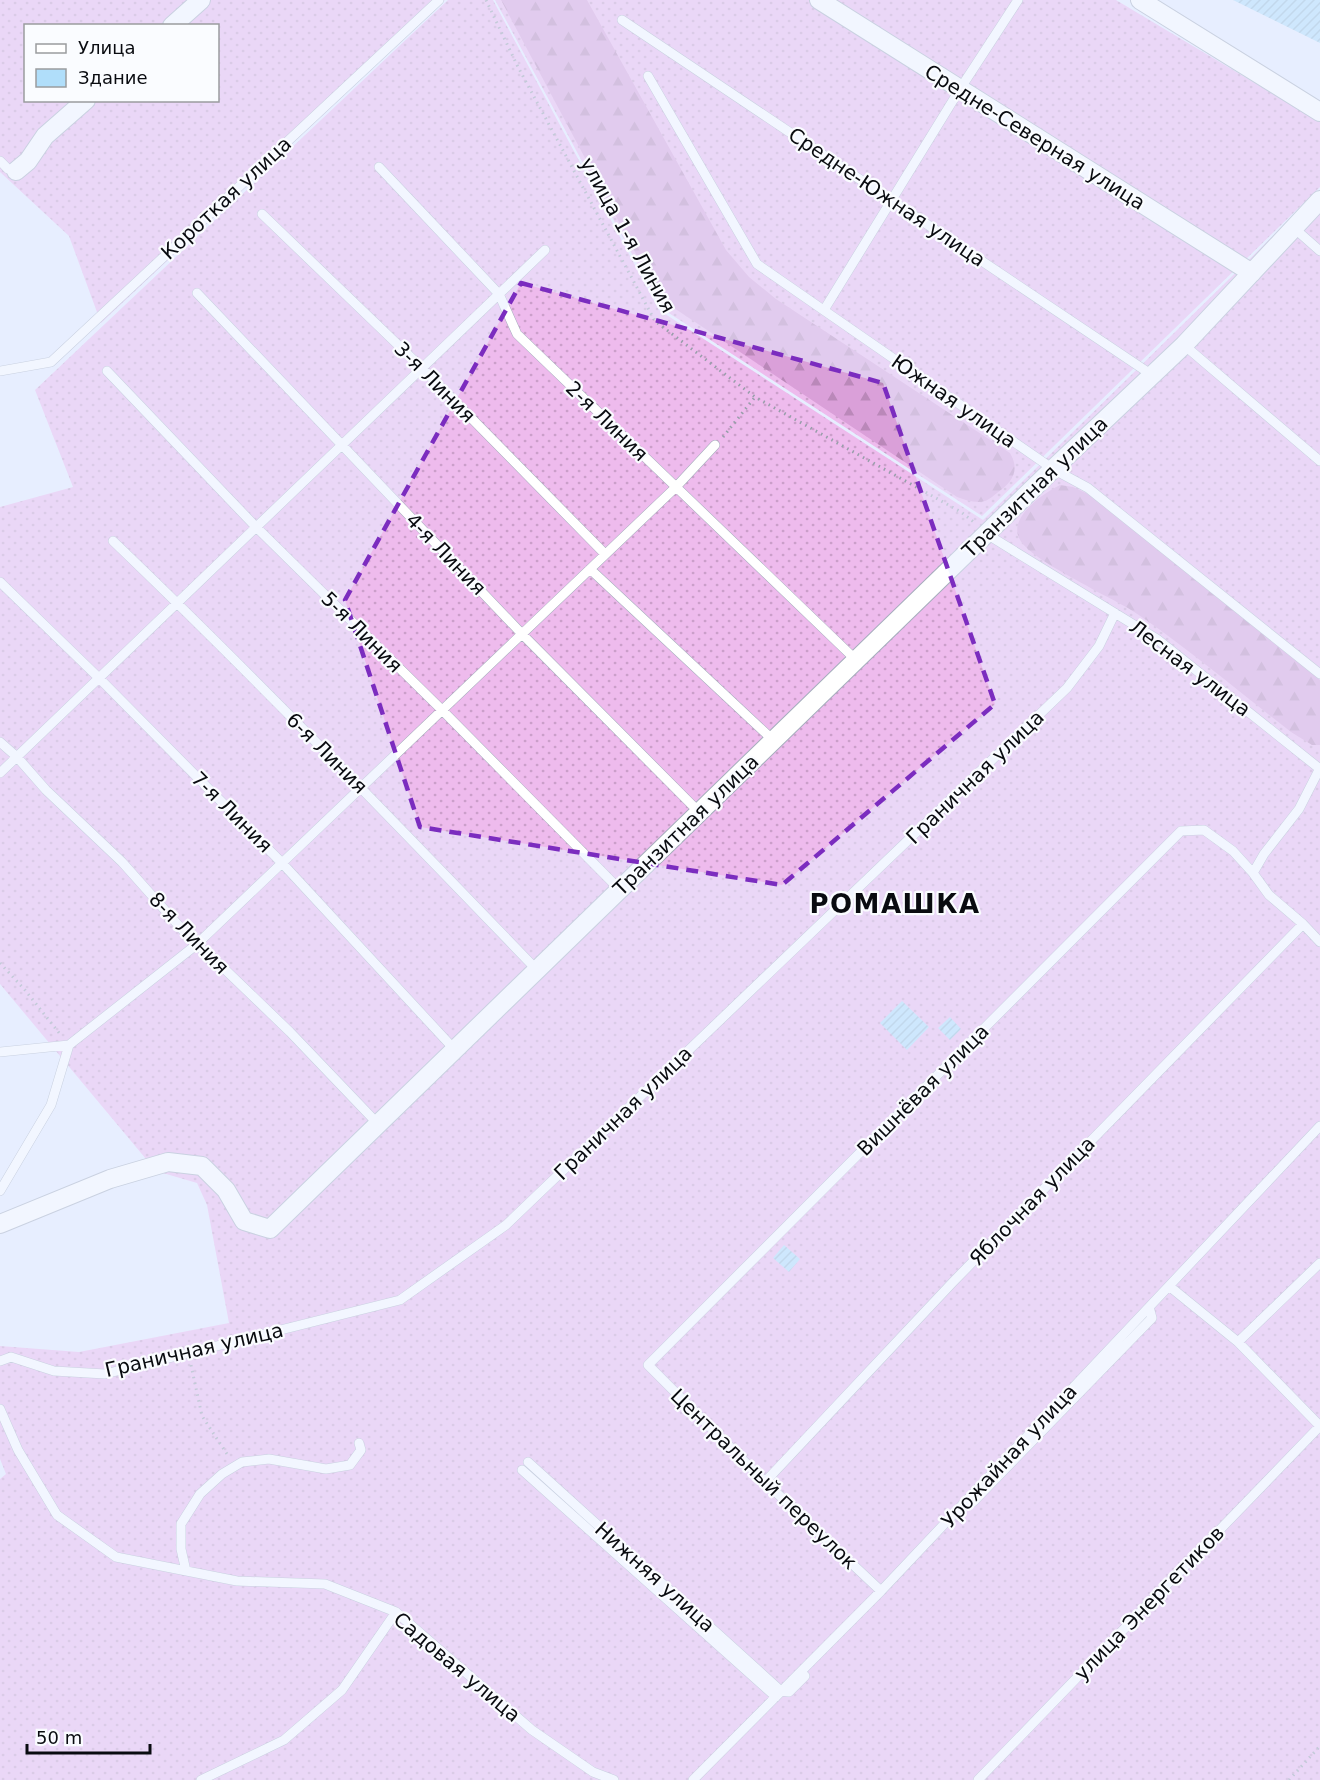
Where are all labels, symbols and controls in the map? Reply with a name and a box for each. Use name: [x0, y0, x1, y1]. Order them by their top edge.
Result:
legend: [24, 24, 219, 102]
text: Улица: [78, 37, 135, 58]
street label: Средне-Северная улица: [920, 59, 1150, 215]
text: Здание: [78, 67, 148, 88]
street label: Средне-Южная улица: [784, 122, 990, 272]
street label: Короткая улица: [156, 132, 296, 264]
street label: улица 1-я Линия: [575, 153, 681, 317]
street label: 3-я Линия: [390, 337, 480, 427]
street label: Южная улица: [887, 349, 1021, 453]
street label: 2-я Линия: [561, 376, 653, 466]
street label: Транзитная улица: [957, 411, 1113, 563]
street label: 4-я Линия: [401, 508, 491, 600]
street label: 5-я Линия: [317, 587, 407, 677]
street label: Лесная улица: [1125, 615, 1255, 721]
street label: Граничная улица: [901, 705, 1049, 849]
street label: 6-я Линия: [282, 708, 372, 798]
street label: Транзитная улица: [608, 749, 764, 901]
street label: 7-я Линия: [187, 767, 277, 857]
street label: 8-я Линия: [144, 887, 234, 979]
district label: РОМАШКА: [809, 889, 981, 919]
street label: Вишнёвая улица: [852, 1019, 994, 1161]
street label: Граничная улица: [549, 1041, 697, 1185]
street label: Яблочная улица: [964, 1131, 1100, 1271]
street label: Граничная улица: [103, 1318, 285, 1382]
street label: Урожайная улица: [936, 1379, 1082, 1533]
street label: Центральный переулок: [666, 1384, 862, 1574]
street label: Нижняя улица: [590, 1517, 720, 1637]
street label: улица Энергетиков: [1069, 1521, 1229, 1685]
street label: Садовая улица: [389, 1607, 525, 1727]
scale bar: [27, 1717, 150, 1755]
text: 50 m: [36, 1727, 82, 1748]

